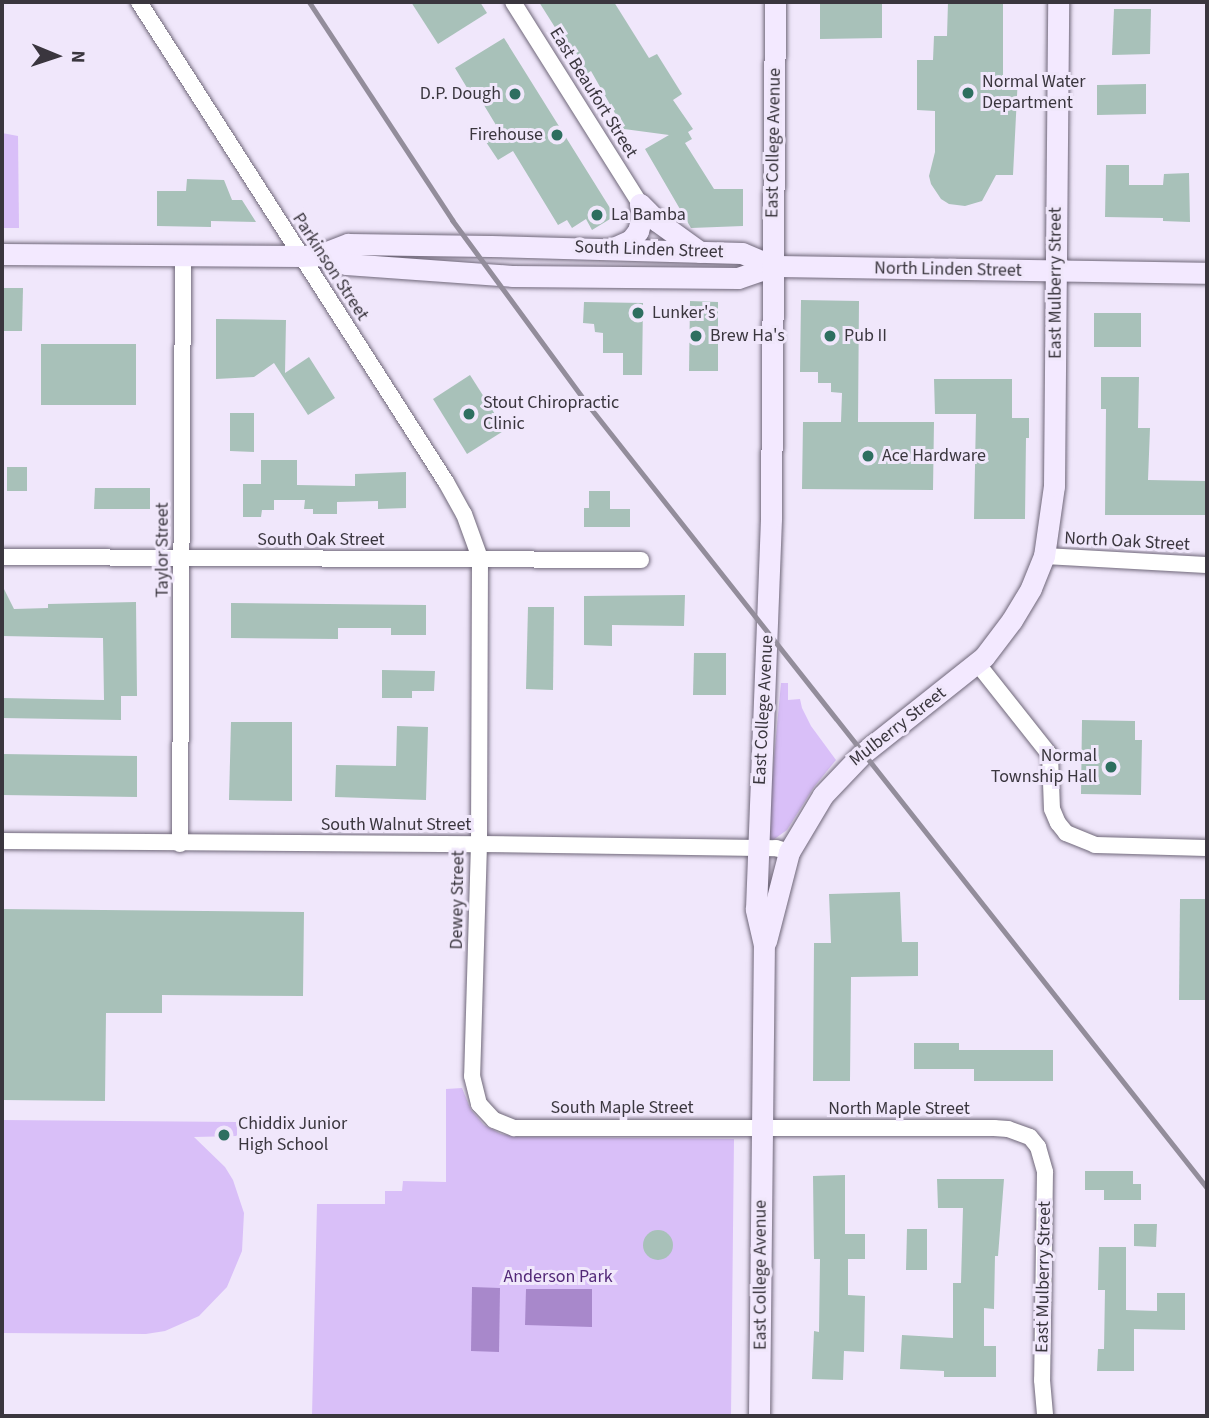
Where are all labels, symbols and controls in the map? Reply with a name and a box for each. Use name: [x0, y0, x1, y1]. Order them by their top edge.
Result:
north arrow: [21, 21, 91, 91]
street label: East Beaufort Street: [544, 24, 642, 162]
text: N: [64, 50, 91, 64]
street label: East College Avenue: [762, 68, 786, 218]
place label: Normal Water Department: [982, 72, 1086, 114]
place label: D.P. Dough: [420, 83, 501, 105]
marker: Normal Water Department: [960, 85, 976, 101]
marker: D.P. Dough: [507, 86, 523, 102]
place label: Firehouse: [469, 124, 543, 146]
marker: Firehouse: [549, 127, 565, 143]
place label: La Bamba: [611, 204, 686, 226]
marker: La Bamba: [589, 207, 605, 223]
street label: East Mulberry Street: [1045, 207, 1067, 359]
street label: Parkinson Street: [287, 209, 373, 325]
street label: South Linden Street: [574, 237, 724, 263]
street label: North Linden Street: [874, 258, 1022, 282]
place label: Lunker's: [652, 302, 716, 324]
marker: Lunker's: [630, 305, 646, 321]
place label: Brew Ha's: [710, 325, 785, 347]
place label: Pub II: [844, 325, 887, 347]
marker: Brew Ha's: [688, 328, 704, 344]
marker: Pub II: [822, 328, 838, 344]
place label: Stout Chiropractic Clinic: [483, 393, 619, 436]
marker: Stout Chiropractic Clinic: [461, 406, 477, 422]
place label: Ace Hardware: [882, 445, 986, 467]
marker: Ace Hardware: [860, 448, 876, 464]
street label: Taylor Street: [152, 502, 174, 598]
street label: North Oak Street: [1064, 528, 1190, 556]
street label: South Oak Street: [257, 529, 385, 551]
street label: East College Avenue: [749, 634, 779, 786]
street label: Mulberry Street: [845, 683, 951, 771]
place label: Normal Township Hall: [991, 746, 1097, 788]
marker: Normal Township Hall: [1103, 759, 1119, 775]
street label: South Walnut Street: [321, 814, 471, 836]
street label: Dewey Street: [446, 850, 470, 950]
street label: South Maple Street: [551, 1097, 693, 1119]
street label: North Maple Street: [828, 1098, 970, 1120]
place label: Chiddix Junior High School: [238, 1114, 347, 1156]
marker: Chiddix Junior High School: [216, 1127, 232, 1143]
street label: East College Avenue: [750, 1200, 772, 1350]
street label: East Mulberry Street: [1032, 1201, 1056, 1353]
park label: Anderson Park: [503, 1266, 613, 1288]

